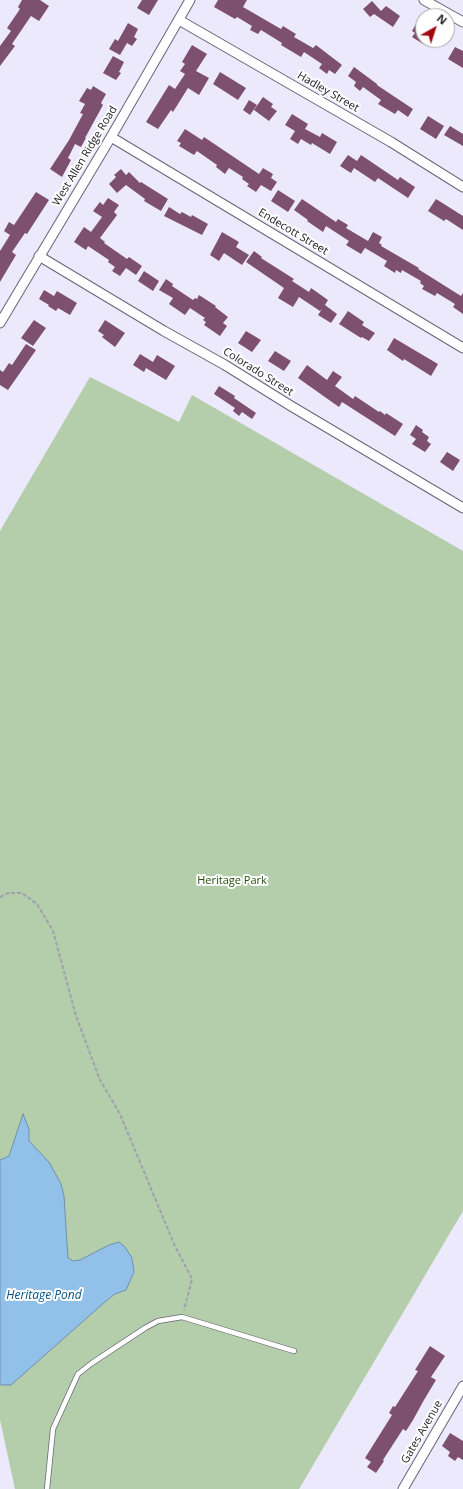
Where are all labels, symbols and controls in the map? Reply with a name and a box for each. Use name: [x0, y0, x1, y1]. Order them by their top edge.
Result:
north arrow: [415, 8, 455, 48]
text: N: [434, 10, 450, 28]
street label: Hadley Street: [295, 69, 361, 115]
street label: West Allen Ridge Road: [50, 104, 120, 208]
street label: Endecott Street: [256, 206, 330, 258]
street label: Colorado Street: [220, 345, 296, 399]
park label: Heritage Park: [197, 874, 267, 888]
water label: Heritage Pond: [6, 1289, 82, 1303]
street label: Gates Avenue: [399, 1398, 445, 1466]

